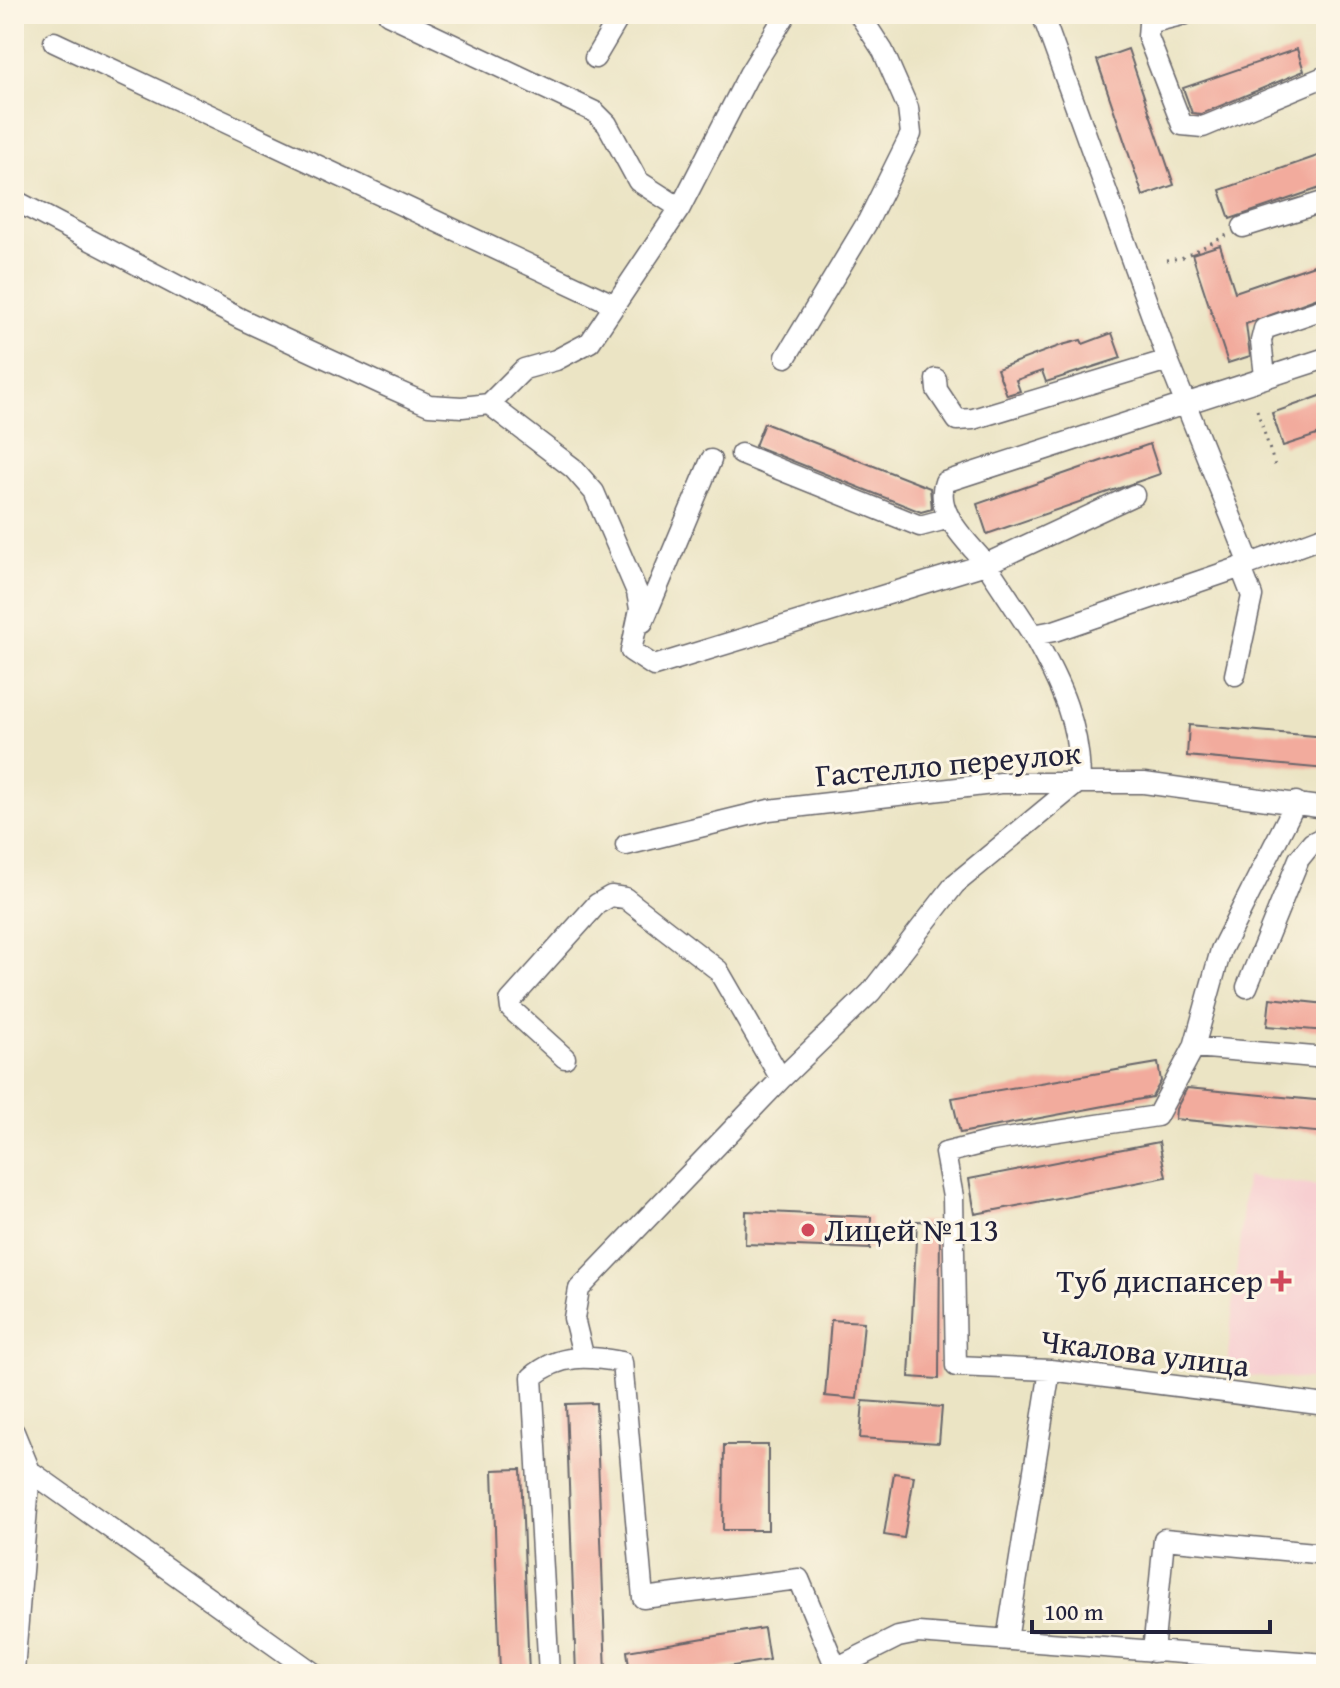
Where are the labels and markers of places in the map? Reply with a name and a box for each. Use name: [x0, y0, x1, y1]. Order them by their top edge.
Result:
place label: Лицей №113: [824, 1206, 999, 1253]
marker: Лицей №113: [799, 1221, 817, 1239]
place label: Туб диспансер: [1056, 1257, 1263, 1304]
marker: Туб диспансер: [1270, 1270, 1292, 1292]

